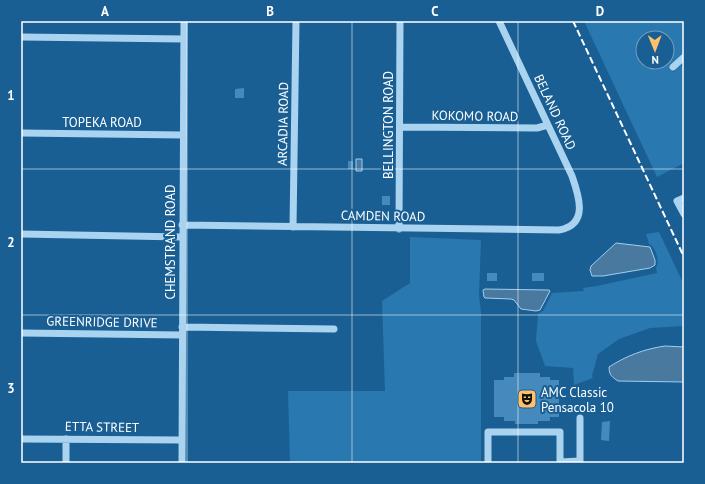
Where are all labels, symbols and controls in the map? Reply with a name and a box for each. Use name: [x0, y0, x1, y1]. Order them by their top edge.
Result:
text: A: [101, 3, 109, 20]
text: B: [266, 3, 274, 20]
text: C: [431, 3, 439, 20]
text: D: [596, 3, 604, 20]
north arrow: [635, 30, 675, 70]
text: N: [651, 53, 659, 67]
street label: BELLINGTON ROAD: [380, 71, 397, 179]
street label: BELAND ROAD: [530, 71, 580, 153]
street label: ARCADIA ROAD: [274, 82, 292, 166]
text: 1: [7, 87, 15, 104]
street label: KOKOMO ROAD: [431, 107, 519, 125]
street label: TOPEKA ROAD: [62, 114, 142, 131]
street label: CHEMSTRAND ROAD: [162, 184, 179, 300]
street label: CAMDEN ROAD: [341, 207, 425, 225]
text: 2: [7, 234, 15, 251]
street label: GREENRIDGE DRIVE: [46, 313, 158, 331]
text: 3: [7, 380, 15, 397]
place label: AMC Classic Pensacola 10: [541, 384, 614, 416]
theatre icon: AMC Classic Pensacola 10: [516, 388, 538, 410]
street label: ETTA STREET: [65, 418, 139, 436]

